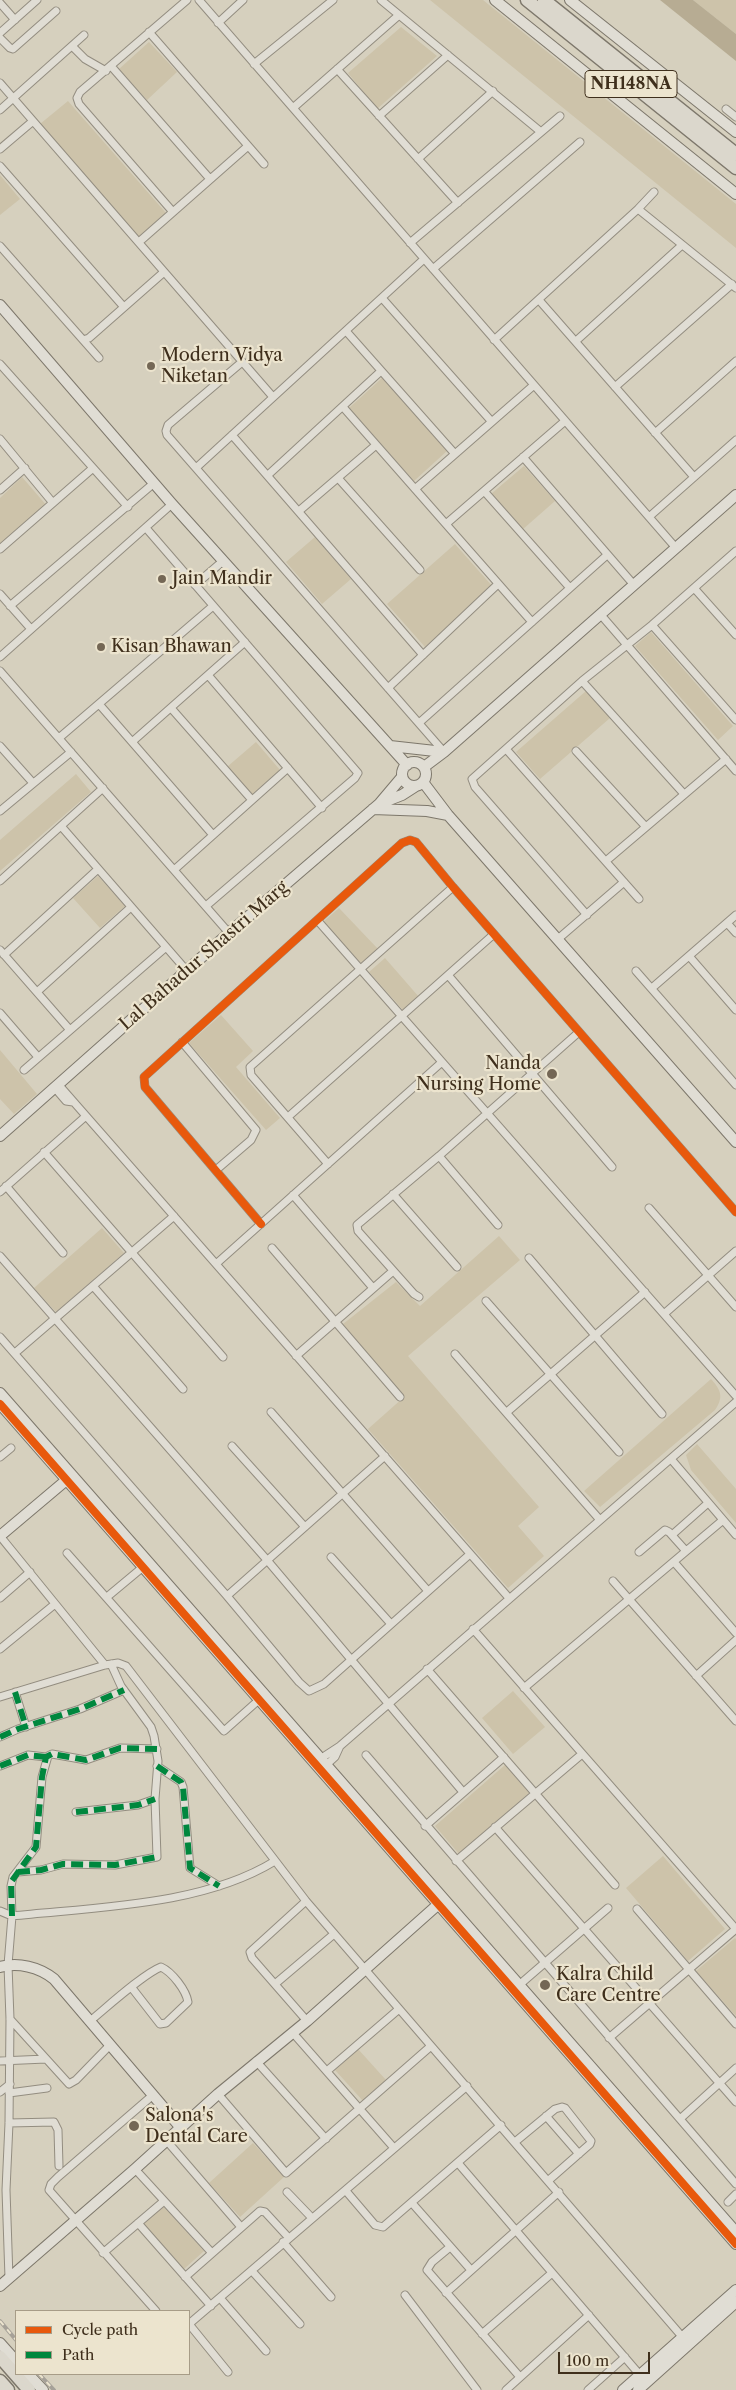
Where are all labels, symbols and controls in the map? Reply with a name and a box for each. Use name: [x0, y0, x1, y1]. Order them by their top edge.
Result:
road number: NH148NA: [585, 70, 677, 98]
place label: Modern Vidya Niketan: [161, 345, 283, 388]
marker: Modern Vidya Niketan: [145, 360, 157, 372]
place label: Jain Mandir: [172, 568, 272, 590]
marker: Jain Mandir: [156, 573, 168, 585]
place label: Kisan Bhawan: [111, 636, 232, 658]
marker: Kisan Bhawan: [95, 641, 107, 653]
street label: Lal Bahadur Shastri Marg: [115, 877, 293, 1035]
place label: Nanda Nursing Home: [416, 1053, 541, 1096]
marker: Nanda Nursing Home: [545, 1067, 559, 1081]
place label: Kalra Child Care Centre: [556, 1964, 661, 2006]
marker: Kalra Child Care Centre: [538, 1978, 552, 1992]
place label: Salona's Dental Care: [145, 2105, 248, 2148]
marker: Salona's Dental Care: [127, 2119, 141, 2133]
legend: [15, 2310, 190, 2375]
text: Cycle path: [62, 2320, 138, 2339]
scale bar: [561, 2342, 654, 2374]
text: Path: [62, 2345, 94, 2364]
text: 100 m: [566, 2351, 609, 2370]

